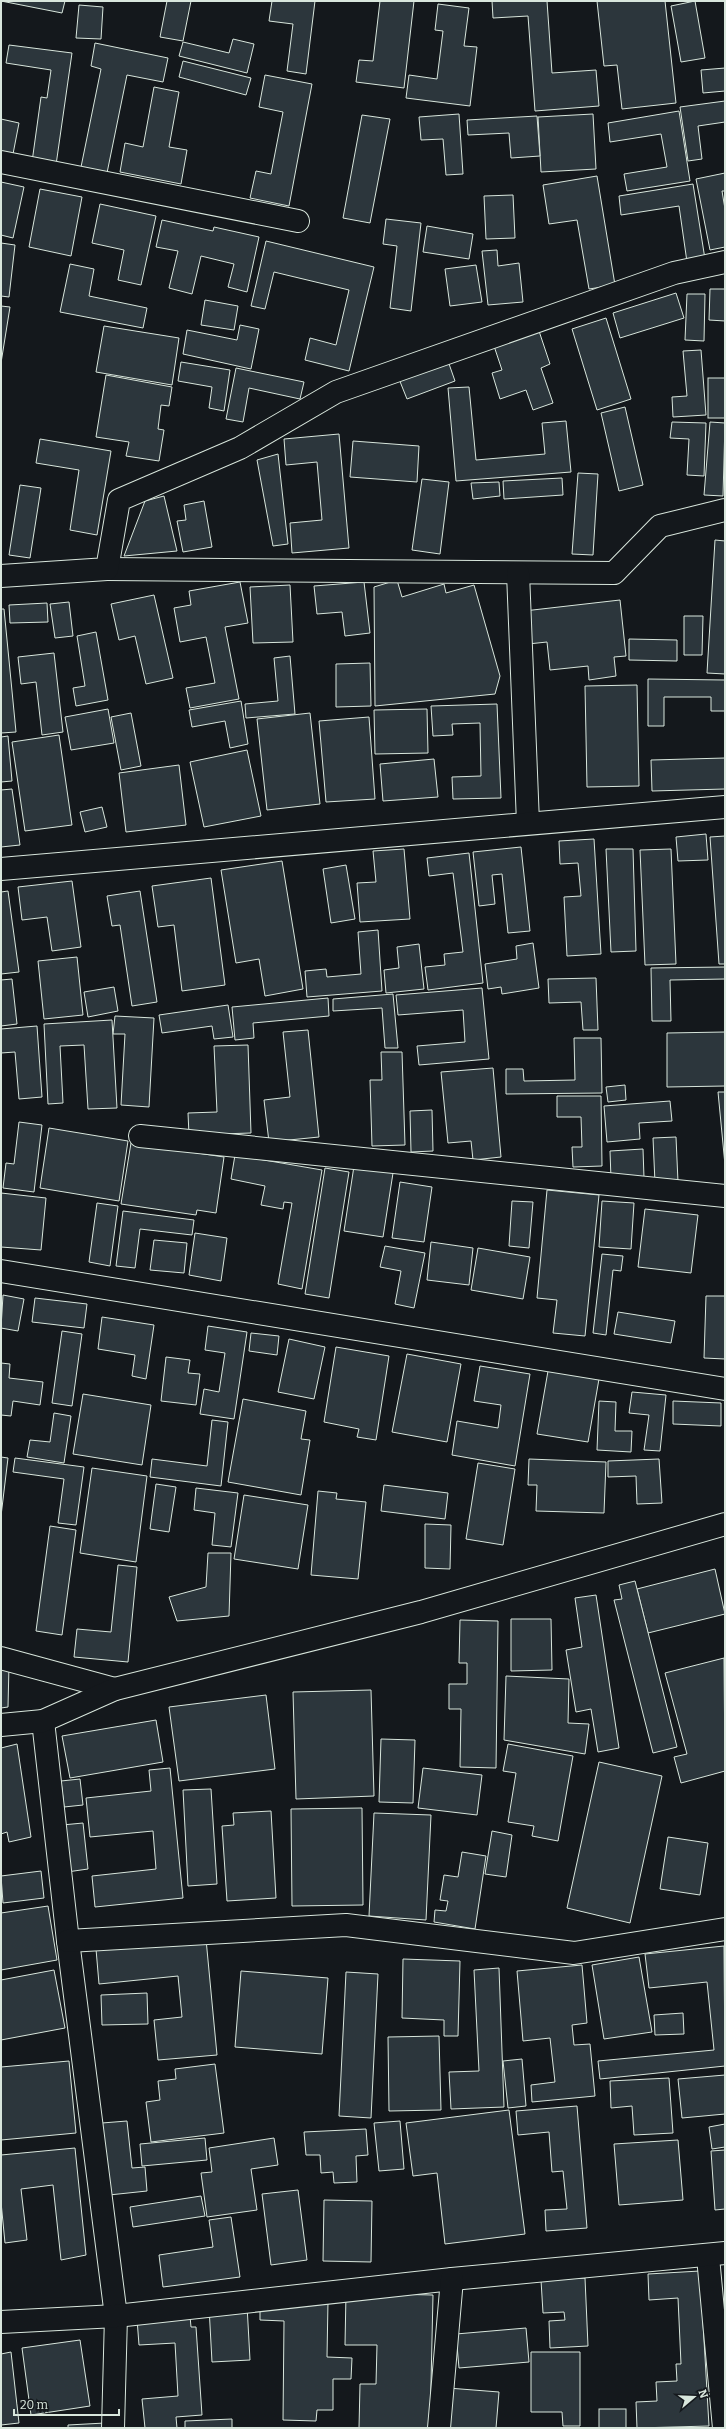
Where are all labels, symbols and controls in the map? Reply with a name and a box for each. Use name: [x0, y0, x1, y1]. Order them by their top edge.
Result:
north arrow: [674, 2377, 714, 2417]
text: N: [695, 2388, 711, 2401]
scale bar: [14, 2391, 119, 2417]
text: 20 m: [20, 2398, 49, 2412]

